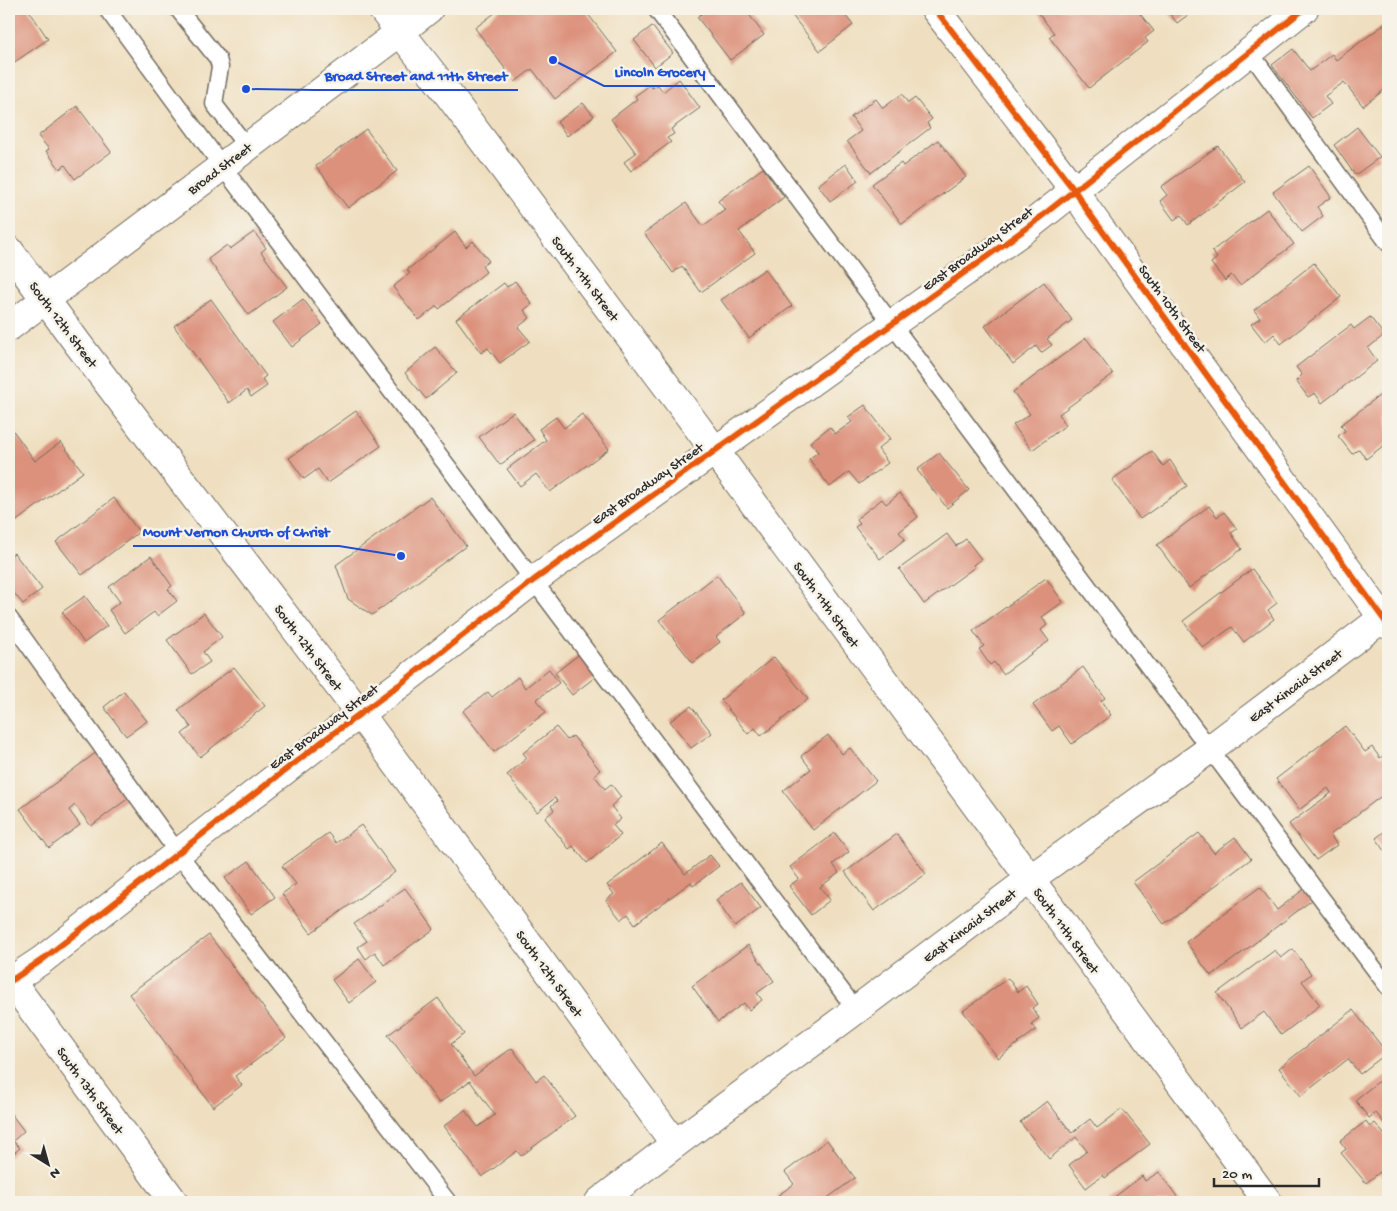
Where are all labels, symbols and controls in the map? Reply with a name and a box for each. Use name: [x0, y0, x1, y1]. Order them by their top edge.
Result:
callout: Lincoln Grocery: [604, 56, 715, 86]
callout: Broad Street and 11th Street: [315, 60, 518, 90]
text: Lincoln Grocery: [615, 64, 706, 82]
text: Broad Street and 11th Street: [324, 68, 509, 86]
street label: Broad Street: [184, 140, 257, 200]
street label: East Broadway Street: [920, 204, 1038, 296]
street label: South 11th Street: [546, 234, 622, 326]
street label: South 10th Street: [1133, 262, 1209, 358]
street label: South 12th Street: [24, 279, 101, 373]
street label: East Broadway Street: [589, 439, 709, 530]
callout: Mount Vernon Church of Christ: [133, 516, 339, 546]
text: Mount Vernon Church of Christ: [143, 524, 331, 542]
street label: South 11th Street: [788, 559, 863, 653]
street label: South 12th Street: [269, 602, 346, 696]
street label: East Kincaid Street: [1246, 646, 1348, 728]
street label: East Broadway Street: [267, 681, 383, 775]
street label: South 11th Street: [1028, 885, 1103, 979]
street label: East Kincaid Street: [920, 886, 1022, 968]
street label: South 12th Street: [511, 928, 586, 1022]
street label: South 13th Street: [52, 1045, 127, 1139]
north arrow: [22, 1138, 72, 1188]
scale bar: [1214, 1156, 1320, 1188]
text: N: [46, 1163, 63, 1182]
text: 20 m: [1222, 1166, 1252, 1184]

